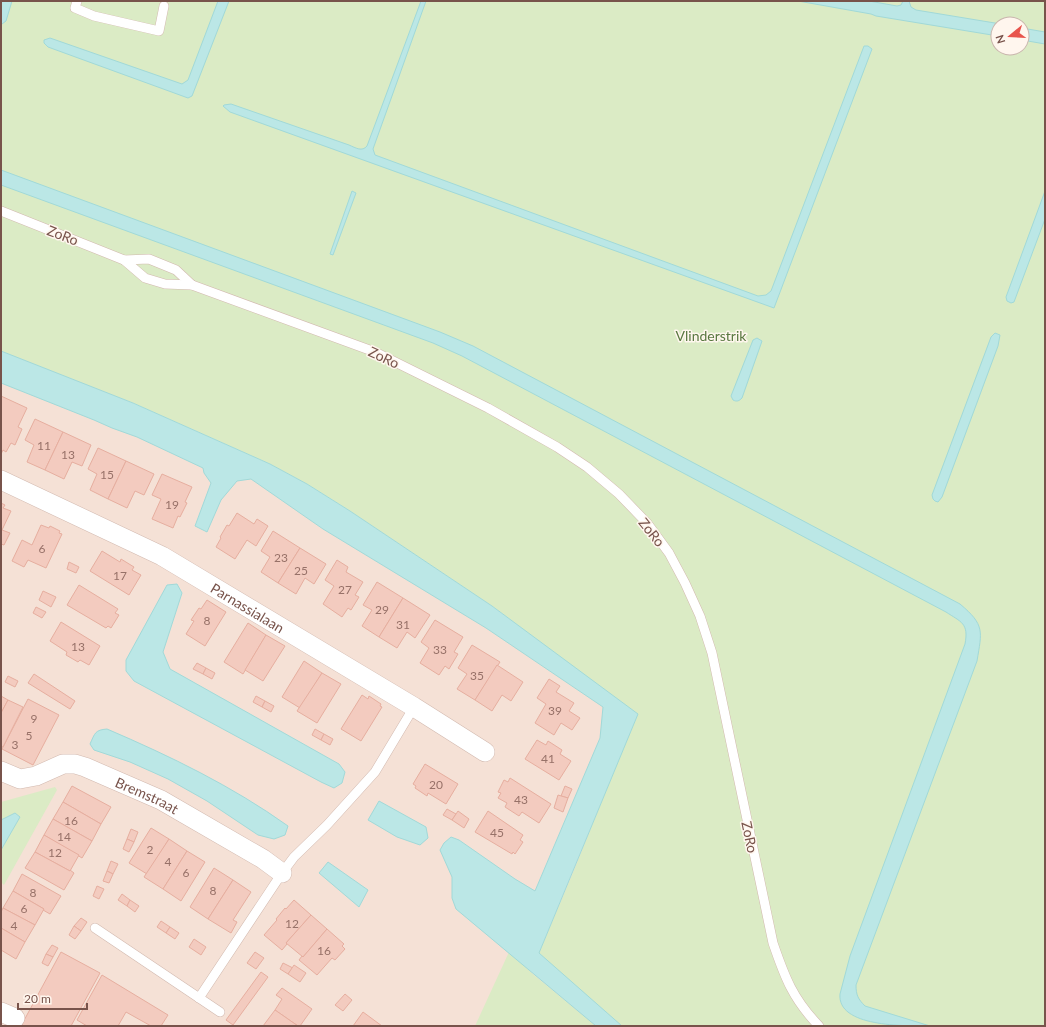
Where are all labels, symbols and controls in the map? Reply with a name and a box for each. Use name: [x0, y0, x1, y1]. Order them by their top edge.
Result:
north arrow: [990, 16, 1030, 56]
text: N: [993, 33, 1008, 45]
street label: ZoRo: [45, 221, 81, 249]
park label: Vlinderstrik: [676, 327, 747, 344]
street label: ZoRo: [366, 343, 402, 372]
house number: 11: [37, 438, 51, 453]
house number: 13: [61, 447, 75, 462]
house number: 15: [100, 467, 114, 482]
house number: 19: [165, 497, 179, 512]
street label: ZoRo: [635, 514, 669, 550]
house number: 6: [39, 541, 46, 556]
house number: 23: [274, 550, 288, 565]
house number: 25: [294, 563, 308, 578]
house number: 17: [113, 568, 127, 583]
street label: Parnassialaan: [208, 579, 288, 636]
house number: 27: [338, 582, 352, 597]
house number: 29: [375, 602, 389, 617]
house number: 8: [204, 613, 211, 628]
house number: 31: [396, 617, 410, 632]
house number: 13: [71, 639, 85, 654]
house number: 33: [433, 642, 447, 657]
house number: 35: [470, 668, 484, 683]
house number: 39: [548, 703, 562, 718]
house number: 9: [31, 711, 38, 726]
house number: 5: [26, 728, 33, 743]
house number: 3: [12, 737, 19, 752]
house number: 41: [541, 751, 555, 766]
street label: Bremstraat: [113, 773, 182, 817]
house number: 20: [429, 777, 443, 792]
house number: 43: [514, 792, 528, 807]
house number: 16: [64, 813, 78, 828]
street label: ZoRo: [738, 820, 762, 855]
house number: 45: [490, 825, 504, 840]
house number: 14: [57, 829, 71, 844]
house number: 2: [147, 842, 154, 857]
house number: 12: [48, 845, 62, 860]
house number: 4: [165, 854, 172, 869]
house number: 6: [183, 865, 190, 880]
house number: 8: [210, 883, 217, 898]
house number: 8: [30, 885, 37, 900]
house number: 6: [21, 901, 28, 916]
house number: 12: [285, 916, 299, 931]
house number: 4: [11, 918, 18, 933]
house number: 16: [317, 943, 331, 958]
scale bar: [18, 985, 87, 1011]
text: 20 m: [24, 991, 51, 1006]

